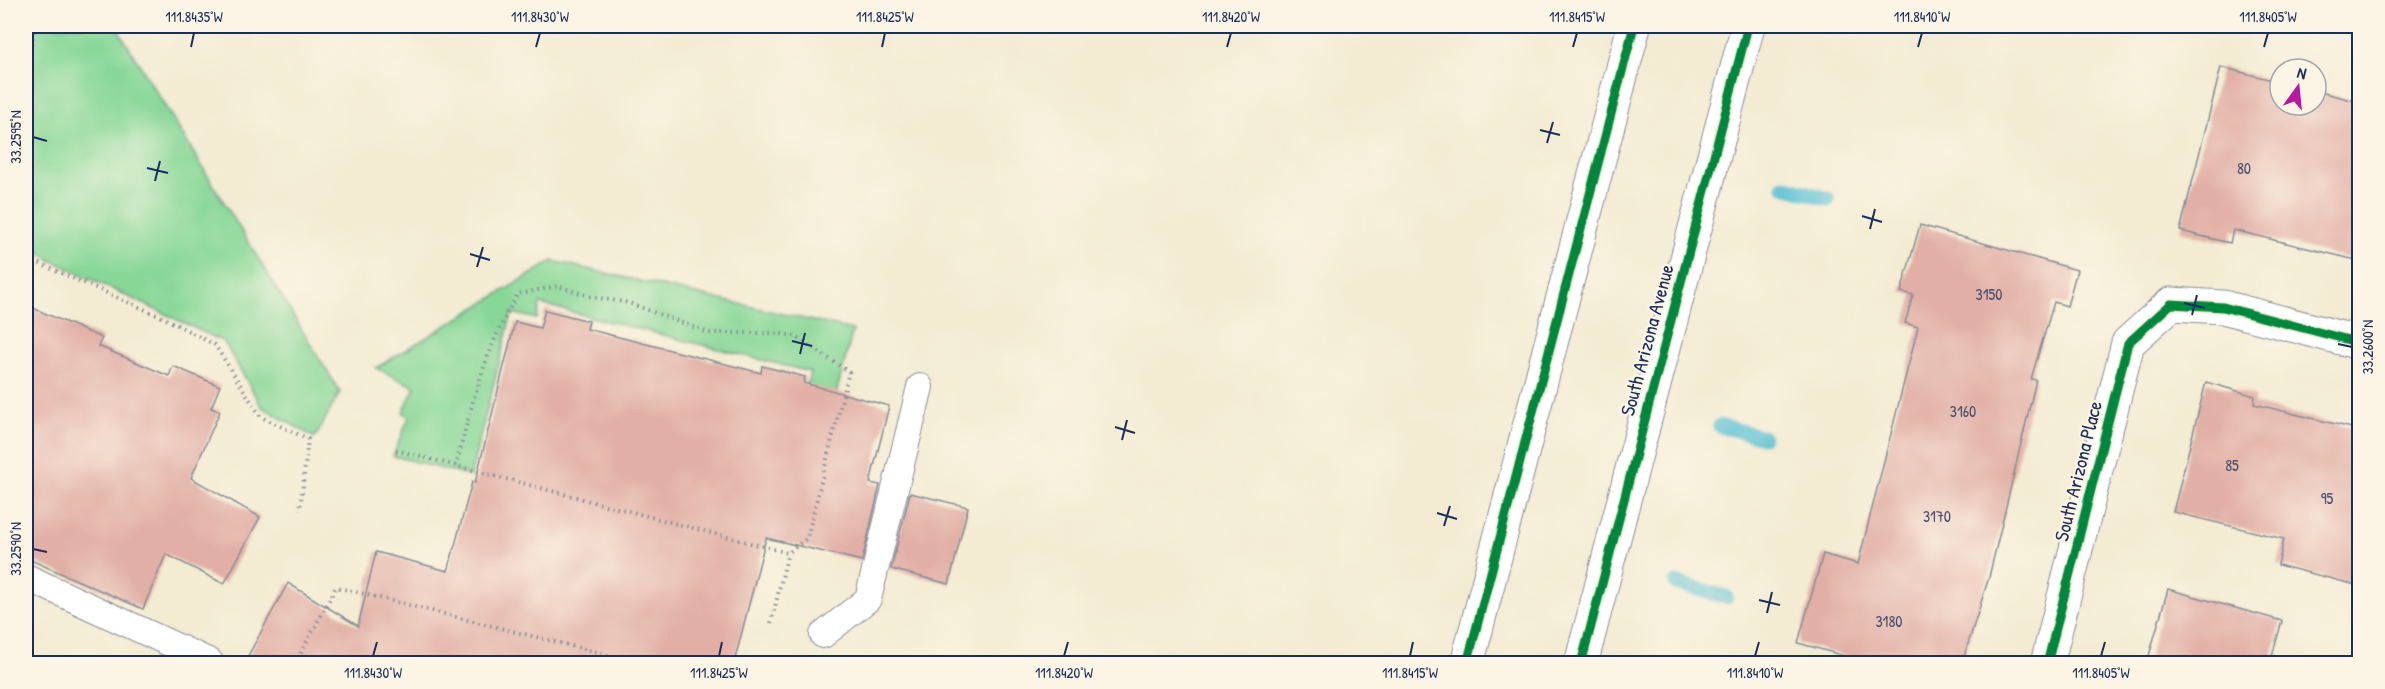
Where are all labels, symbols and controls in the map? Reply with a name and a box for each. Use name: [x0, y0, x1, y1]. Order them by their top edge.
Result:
text: 111.8435°W: [165, 6, 223, 27]
text: 111.8430°W: [511, 6, 570, 27]
text: 111.8425°W: [856, 6, 915, 27]
text: 111.8420°W: [1202, 6, 1261, 27]
text: 111.8415°W: [1549, 6, 1606, 27]
text: 111.8410°W: [1894, 6, 1951, 27]
text: 111.8405°W: [2239, 6, 2297, 27]
north arrow: [2268, 57, 2328, 117]
text: N: [2295, 61, 2309, 84]
text: 33.2595°N: [5, 110, 26, 164]
house number: 80: [2237, 157, 2251, 179]
street label: South Arizona Avenue: [1613, 261, 1680, 419]
house number: 3150: [1976, 283, 2002, 305]
text: 33.2600°N: [2357, 320, 2378, 374]
street label: South Arizona Place: [2047, 398, 2108, 544]
house number: 3160: [1950, 400, 1976, 422]
house number: 85: [2225, 454, 2239, 476]
house number: 95: [2321, 487, 2334, 509]
house number: 3170: [1923, 505, 1951, 527]
text: 33.2590°N: [5, 522, 26, 576]
house number: 3180: [1875, 610, 1903, 632]
text: 111.8430°W: [344, 662, 403, 683]
text: 111.8425°W: [690, 662, 749, 683]
text: 111.8420°W: [1035, 662, 1094, 683]
text: 111.8415°W: [1382, 662, 1439, 683]
text: 111.8410°W: [1727, 662, 1784, 683]
text: 111.8405°W: [2072, 662, 2130, 683]

